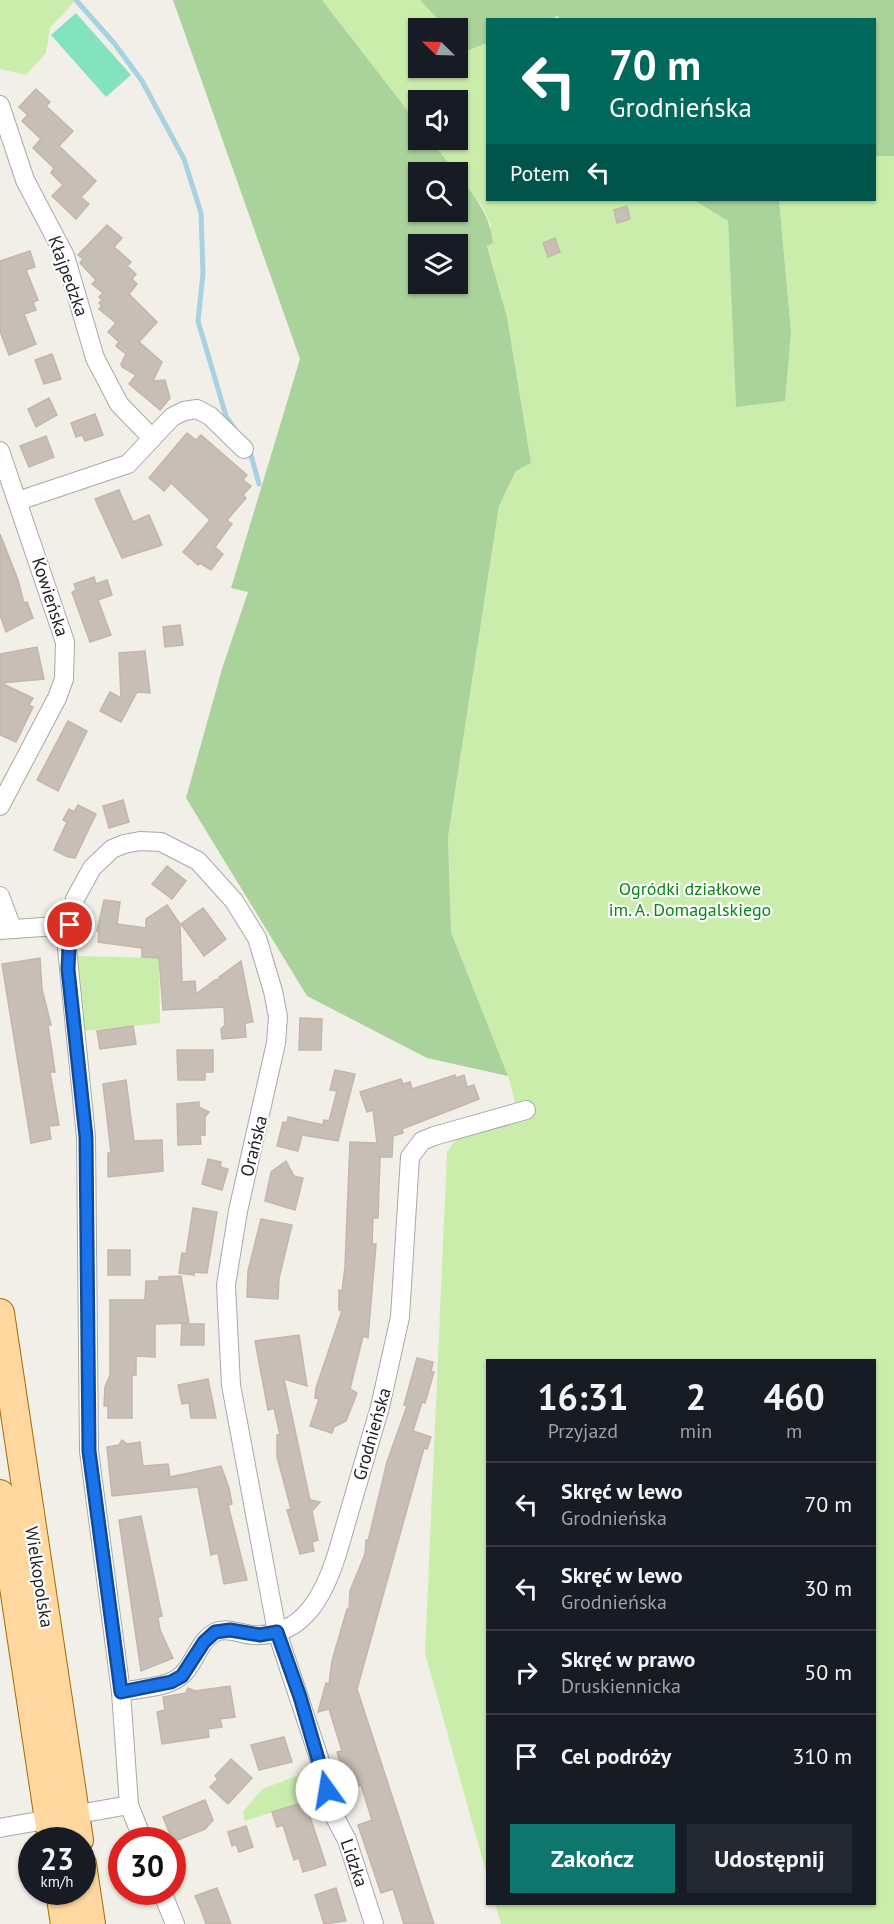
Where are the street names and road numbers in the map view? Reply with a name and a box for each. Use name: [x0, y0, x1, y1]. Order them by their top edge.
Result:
street label: Kłajpedzka: [43, 232, 94, 319]
street label: Kowieńska: [27, 554, 74, 639]
street label: Orańska: [235, 1113, 272, 1179]
street label: Grodnieńska: [347, 1385, 396, 1483]
street label: Wielkopolska: [20, 1525, 59, 1629]
street label: Lidzka: [336, 1836, 373, 1890]

